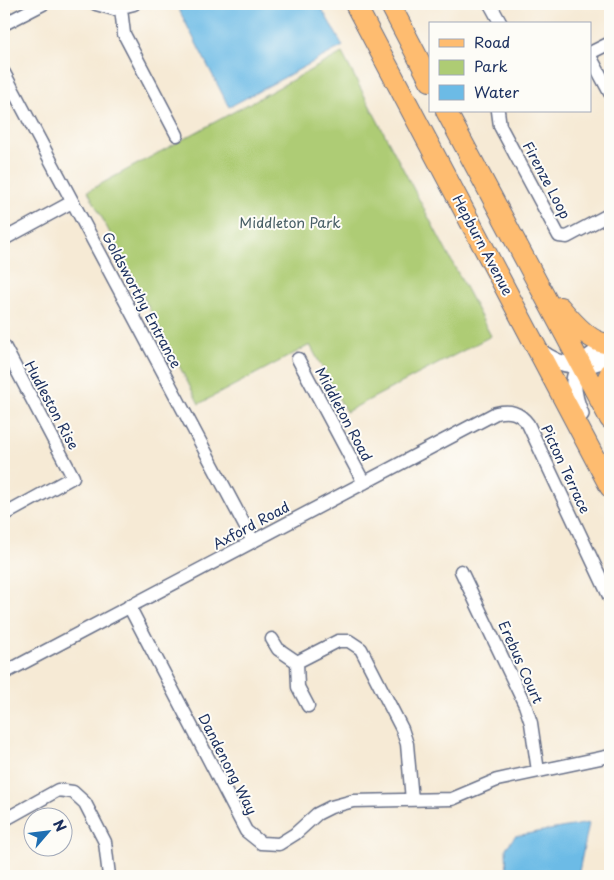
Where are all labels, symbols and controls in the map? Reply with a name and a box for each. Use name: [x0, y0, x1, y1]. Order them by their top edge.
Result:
legend: [429, 22, 592, 112]
text: Road: [474, 30, 510, 53]
text: Park: [474, 54, 508, 77]
text: Water: [474, 80, 519, 103]
street label: Firenze Loop: [518, 138, 576, 222]
street label: Hepburn Avenue: [448, 191, 519, 299]
park label: Middleton Park: [239, 212, 341, 233]
street label: Goldsworthy Entrance: [97, 228, 187, 372]
street label: Hudleston Rise: [20, 357, 84, 453]
street label: Middleton Road: [310, 363, 378, 465]
street label: Picton Terrace: [536, 421, 596, 517]
street label: Axford Road: [209, 496, 293, 554]
street label: Erebus Court: [493, 617, 549, 707]
street label: Dandenong Way: [193, 710, 263, 818]
north arrow: [22, 808, 72, 858]
text: N: [48, 816, 72, 835]

